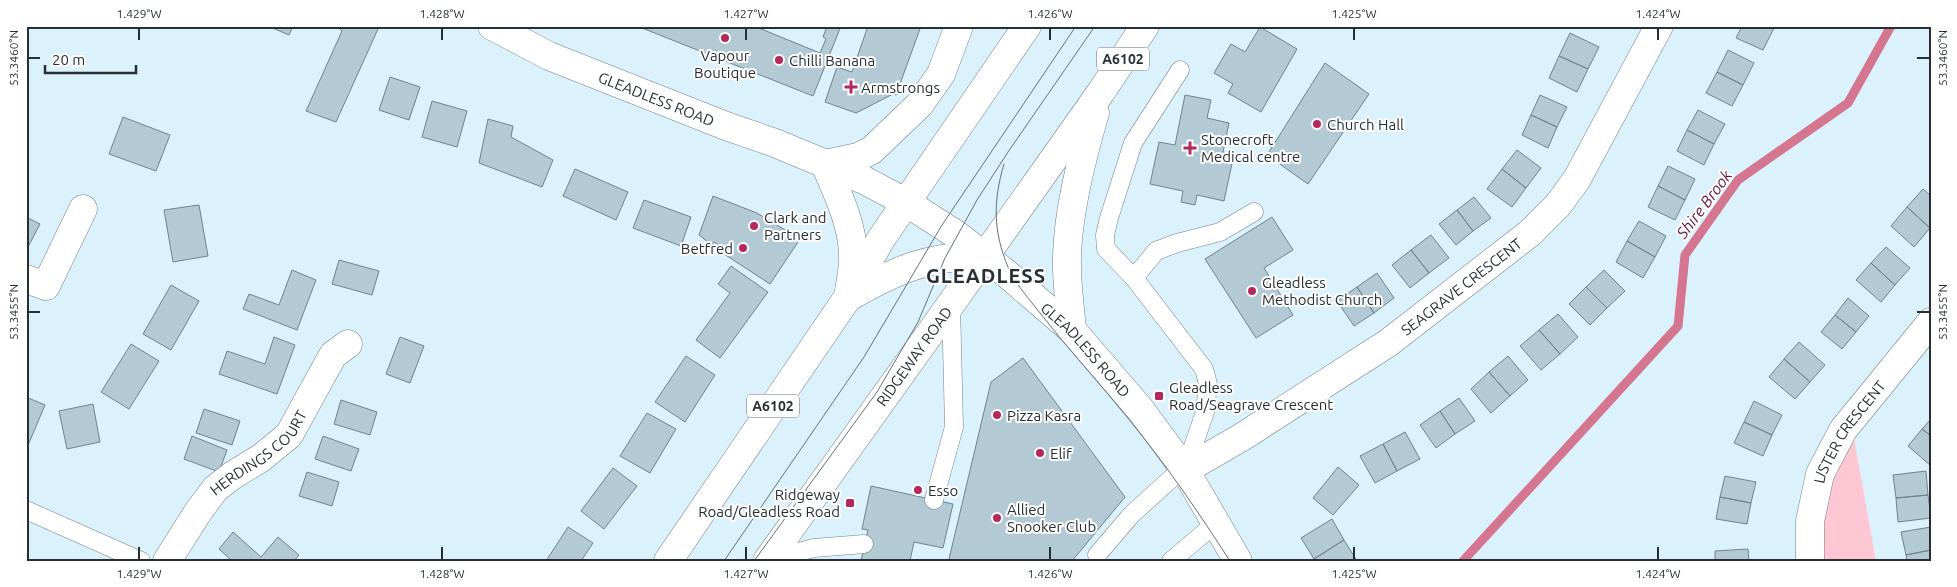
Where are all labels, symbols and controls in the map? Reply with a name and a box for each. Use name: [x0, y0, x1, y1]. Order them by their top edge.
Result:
text: 1.429°W: [117, 7, 162, 20]
text: 1.428°W: [420, 7, 465, 20]
text: 1.427°W: [724, 7, 769, 20]
text: 1.426°W: [1028, 7, 1073, 20]
text: 1.425°W: [1332, 7, 1377, 20]
text: 1.424°W: [1636, 7, 1681, 20]
text: 53.3460°N: [7, 30, 20, 86]
text: 53.3460°N: [1936, 30, 1949, 86]
marker: Vapour Boutique: [719, 32, 731, 44]
scale bar: [45, 42, 136, 74]
place label: Vapour Boutique: [694, 47, 756, 81]
road number: A6102: [1097, 48, 1149, 70]
text: 20 m: [52, 51, 85, 68]
place label: Chilli Banana: [789, 52, 875, 69]
marker: Chilli Banana: [773, 54, 785, 66]
street label: GLEADLESS ROAD: [596, 68, 717, 129]
place label: Armstrongs: [861, 79, 940, 96]
marker: Armstrongs: [845, 81, 857, 93]
place label: Church Hall: [1327, 116, 1404, 133]
marker: Church Hall: [1311, 118, 1323, 130]
place label: Stonecroft Medical centre: [1201, 131, 1300, 165]
marker: Stonecroft Medical centre: [1183, 141, 1197, 155]
water label: Shire Brook: [1672, 166, 1736, 242]
place label: Clark and Partners: [764, 209, 827, 243]
marker: Clark and Partners: [748, 220, 760, 232]
street label: SEAGRAVE CRESCENT: [1397, 234, 1525, 338]
place label: Betfred: [681, 240, 733, 257]
marker: Betfred: [737, 242, 749, 254]
district label: GLEADLESS: [926, 264, 1046, 287]
place label: Gleadless Methodist Church: [1262, 274, 1382, 308]
text: 53.3455°N: [7, 284, 20, 340]
text: 53.3455°N: [1936, 284, 1949, 340]
marker: Gleadless Methodist Church: [1246, 285, 1258, 297]
street label: GLEADLESS ROAD: [1038, 299, 1134, 400]
street label: RIDGEWAY ROAD: [872, 303, 955, 409]
street label: LISTER CRESCENT: [1810, 376, 1889, 485]
place label: Gleadless Road/Seagrave Crescent: [1169, 379, 1333, 413]
marker: Gleadless Road/Seagrave Crescent: [1153, 390, 1165, 402]
road number: A6102: [747, 394, 799, 418]
street label: HERDINGS COURT: [206, 406, 310, 498]
place label: Pizza Kasra: [1007, 407, 1081, 424]
marker: Pizza Kasra: [991, 409, 1003, 421]
place label: Elif: [1050, 445, 1072, 462]
marker: Elif: [1034, 447, 1046, 459]
place label: Esso: [928, 482, 958, 499]
marker: Esso: [912, 484, 924, 496]
place label: Ridgeway Road/Gleadless Road: [698, 486, 840, 520]
marker: Ridgeway Road/Gleadless Road: [844, 497, 856, 509]
place label: Allied Snooker Club: [1007, 501, 1096, 535]
marker: Allied Snooker Club: [991, 512, 1003, 524]
text: 1.429°W: [117, 567, 162, 580]
text: 1.428°W: [420, 567, 465, 580]
text: 1.427°W: [724, 567, 769, 580]
text: 1.426°W: [1028, 567, 1073, 580]
text: 1.425°W: [1332, 567, 1377, 580]
text: 1.424°W: [1636, 567, 1681, 580]

